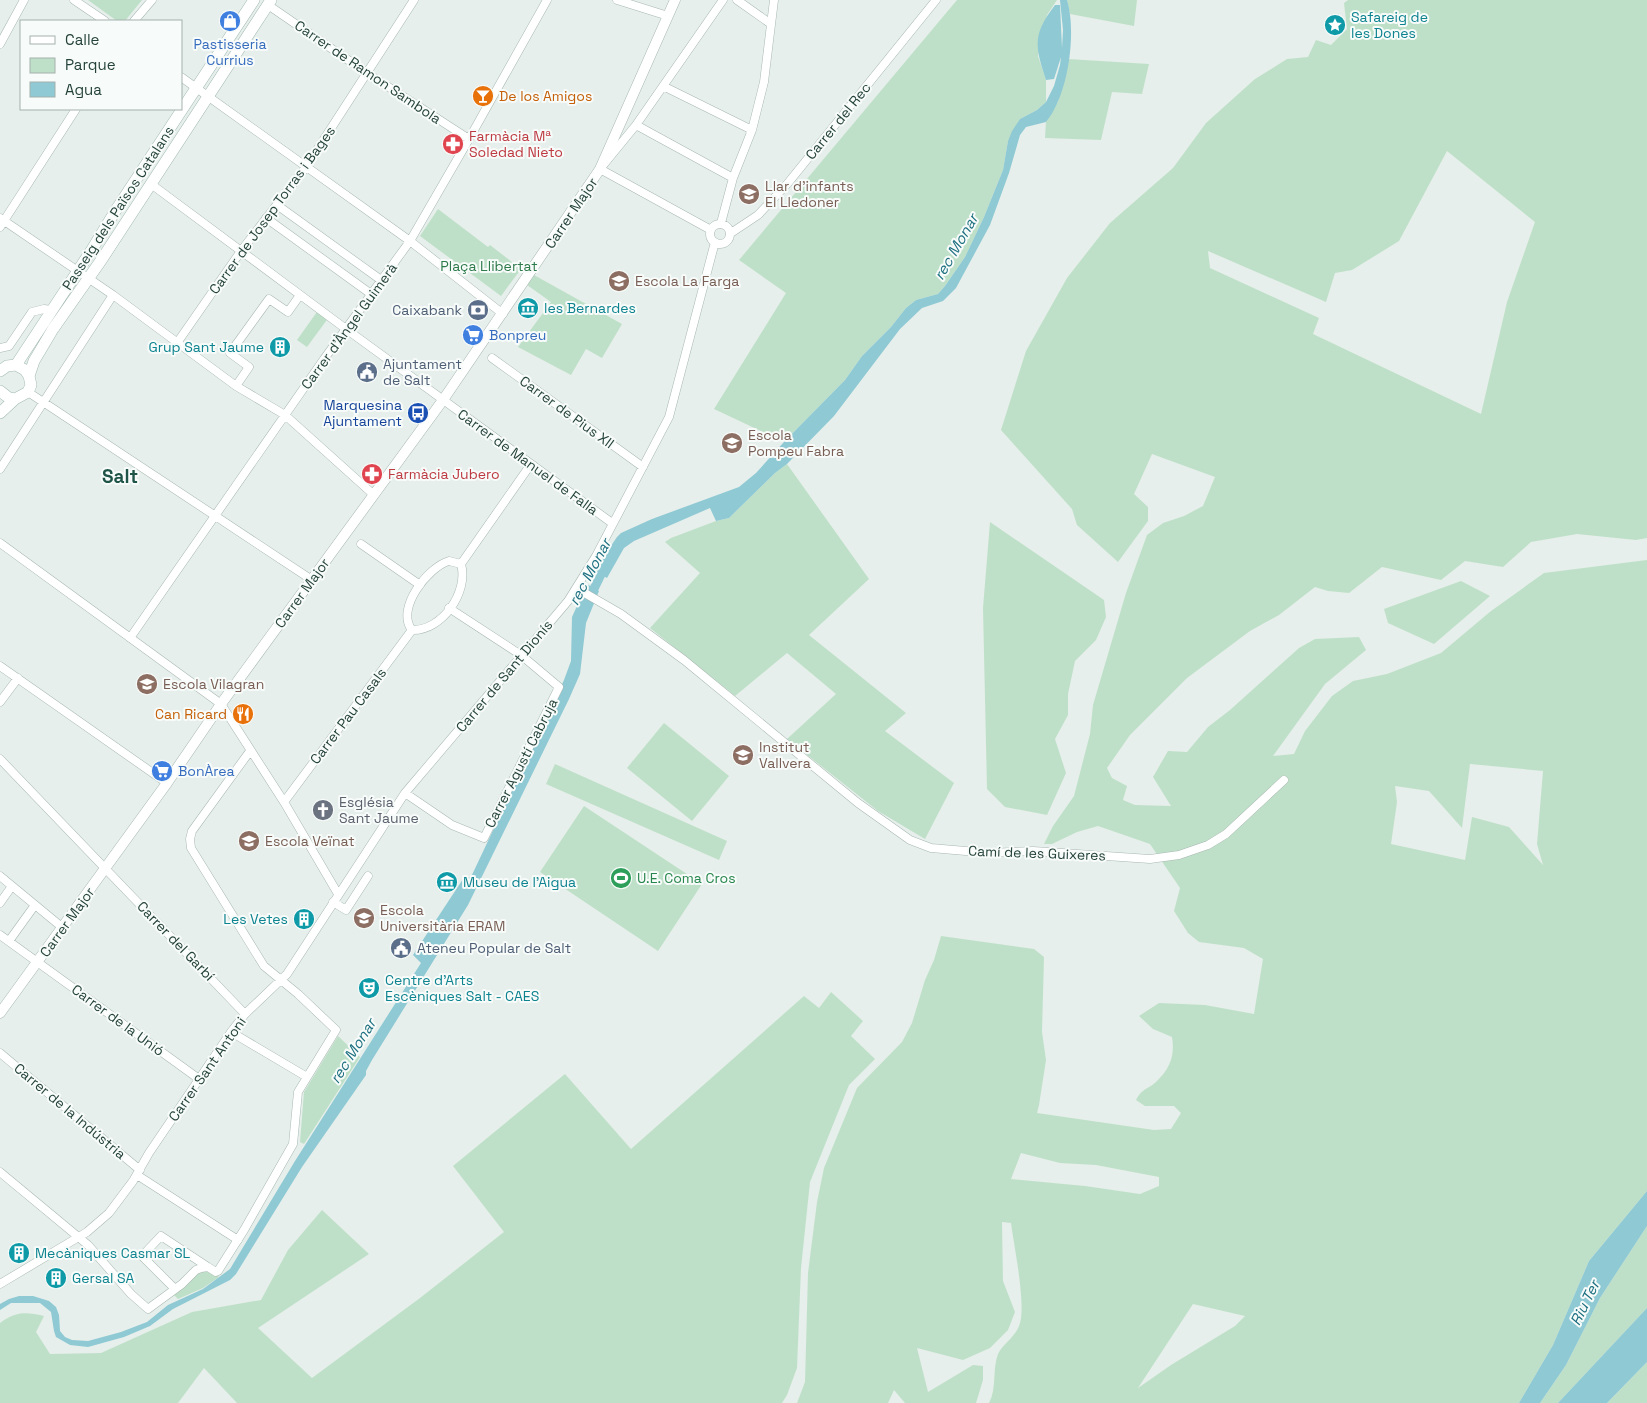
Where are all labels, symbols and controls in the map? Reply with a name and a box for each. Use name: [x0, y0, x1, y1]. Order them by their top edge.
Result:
place label: Safareig de les Dones: [1351, 8, 1428, 42]
shop icon: Pastisseria Currius: [218, 9, 242, 33]
place icon: Safareig de les Dones: [1323, 13, 1347, 37]
street label: Carrer de Ramon Sambola: [291, 16, 445, 128]
legend: [20, 20, 182, 110]
text: Calle: [65, 30, 100, 49]
place label: Pastisseria Currius: [193, 35, 267, 69]
text: Parque: [65, 55, 116, 74]
street label: Carrer del Rec: [801, 79, 875, 163]
text: Agua: [65, 80, 102, 99]
bar icon: De los Amigos: [471, 84, 495, 108]
place label: De los Amigos: [499, 87, 592, 105]
street label: Passeig dels Països Catalans: [58, 122, 178, 294]
street label: Carrer de Josep Torras i Bages: [205, 122, 339, 298]
place label: Farmàcia Mª Soledad Nieto: [469, 127, 563, 161]
pharmacy icon: Farmàcia Mª Soledad Nieto: [441, 132, 465, 156]
street label: Carrer Major: [541, 174, 601, 252]
place label: Llar d'infants El Lledoner: [765, 177, 854, 211]
school or university icon: Llar d'infants El Lledoner: [737, 182, 761, 206]
water label: rec Monar: [929, 209, 983, 283]
park label: Plaça Llibertat: [440, 257, 538, 275]
street label: Carrer d'Àngel Guimerà: [297, 259, 401, 393]
school or university icon: Escola La Farga: [607, 269, 631, 293]
place label: Escola La Farga: [635, 272, 739, 290]
museum icon: les Bernardes: [516, 296, 540, 320]
bank icon: Caixabank: [466, 298, 490, 322]
place label: les Bernardes: [544, 299, 636, 317]
place label: Caixabank: [392, 301, 462, 319]
supermarket icon: Bonpreu: [461, 323, 485, 347]
place label: Bonpreu: [489, 326, 546, 344]
building icon: Grup Sant Jaume: [268, 335, 292, 359]
place label: Grup Sant Jaume: [149, 338, 264, 356]
place label: Ajuntament de Salt: [383, 355, 462, 389]
public building icon: Ajuntament de Salt: [355, 360, 379, 384]
street label: Carrer de Pius XII: [516, 372, 618, 452]
place label: Marquesina Ajuntament: [323, 396, 402, 430]
bus stop icon: Marquesina Ajuntament: [406, 401, 430, 425]
street label: Carrer de Manuel de Falla: [454, 405, 602, 519]
place label: Escola Pompeu Fabra: [748, 426, 844, 460]
school or university icon: Escola Pompeu Fabra: [720, 431, 744, 455]
pharmacy icon: Farmàcia Jubero: [360, 462, 384, 486]
district label: Salt: [102, 464, 138, 489]
place label: Farmàcia Jubero: [388, 465, 500, 483]
water label: rec Monar: [564, 534, 616, 608]
street label: Carrer Major: [271, 555, 333, 631]
street label: Carrer de Sant Dionís: [452, 616, 556, 736]
street label: Carrer Pau Casals: [306, 664, 390, 768]
school or university icon: Escola Vilagran: [135, 672, 159, 696]
place label: Escola Vilagran: [163, 675, 264, 693]
street label: Carrer Agustí Cabruja: [481, 695, 561, 831]
restaurant icon: Can Ricard: [231, 702, 255, 726]
place label: Can Ricard: [155, 705, 227, 723]
place label: Institut Vallvera: [759, 738, 811, 772]
school or university icon: Institut Vallvera: [731, 743, 755, 767]
supermarket icon: BonÀrea: [150, 759, 174, 783]
place label: BonÀrea: [178, 762, 235, 780]
place label: Església Sant Jaume: [339, 793, 419, 827]
church icon: Església Sant Jaume: [311, 798, 335, 822]
school or university icon: Escola Veïnat: [237, 829, 261, 853]
place label: Escola Veïnat: [265, 832, 355, 850]
street label: Camí de les Guixeres: [968, 842, 1106, 864]
sports icon: U.E. Coma Cros: [609, 866, 633, 890]
place label: U.E. Coma Cros: [637, 869, 736, 887]
museum icon: Museu de l'Aigua: [435, 870, 459, 894]
place label: Museu de l'Aigua: [463, 873, 576, 891]
street label: Carrer Major: [36, 884, 98, 960]
street label: Carrer del Garbí: [133, 897, 219, 985]
place label: Escola Universitària ERAM: [380, 901, 505, 935]
school or university icon: Escola Universitària ERAM: [352, 906, 376, 930]
building icon: Les Vetes: [292, 907, 316, 931]
place label: Les Vetes: [223, 910, 288, 928]
public building icon: Ateneu Popular de Salt: [389, 936, 413, 960]
place label: Ateneu Popular de Salt: [417, 939, 571, 957]
place label: Centre d'Arts Escèniques Salt - CAES: [385, 971, 539, 1005]
theatre icon: Centre d'Arts Escèniques Salt - CAES: [357, 976, 381, 1000]
street label: Carrer de la Unió: [68, 980, 168, 1060]
street label: Carrer Sant Antoni: [164, 1013, 250, 1125]
water label: rec Monar: [325, 1014, 381, 1087]
street label: Carrer de la Indústria: [10, 1059, 130, 1163]
building icon: Mecàniques Casmar SL: [7, 1241, 31, 1265]
place label: Mecàniques Casmar SL: [35, 1244, 191, 1262]
building icon: Gersal SA: [44, 1266, 68, 1290]
place label: Gersal SA: [72, 1269, 135, 1287]
water label: Riu Ter: [1566, 1276, 1604, 1328]

